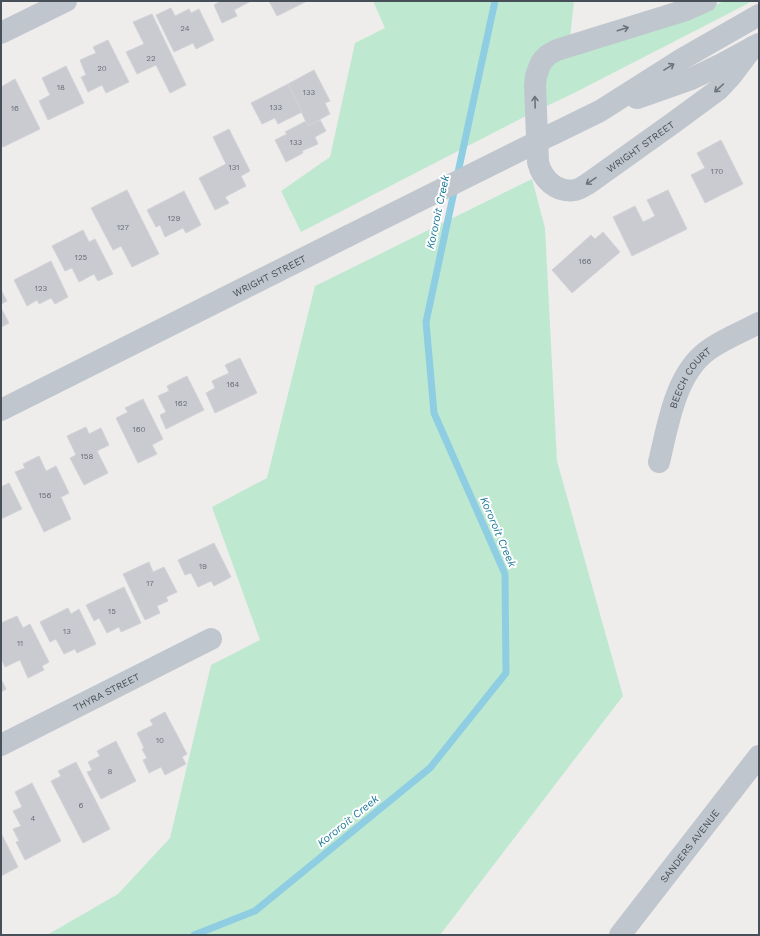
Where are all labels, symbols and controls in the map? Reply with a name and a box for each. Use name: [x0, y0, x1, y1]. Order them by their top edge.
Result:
house number: 24: [180, 24, 190, 33]
one-way arrow: [616, 25, 629, 32]
house number: 22: [146, 54, 156, 63]
one-way arrow: [663, 63, 675, 71]
house number: 20: [97, 64, 107, 73]
house number: 18: [57, 83, 65, 92]
one-way arrow: [714, 84, 724, 93]
house number: 133: [303, 88, 316, 97]
one-way arrow: [532, 96, 539, 109]
house number: 133: [270, 103, 283, 112]
house number: 16: [11, 104, 19, 113]
street label: WRIGHT STREET: [604, 118, 676, 174]
house number: 133: [290, 138, 303, 147]
house number: 131: [229, 163, 239, 172]
house number: 170: [711, 167, 723, 176]
water label: Kororoit Creek: [424, 173, 452, 250]
one-way arrow: [586, 177, 597, 185]
house number: 129: [168, 214, 180, 223]
house number: 127: [117, 223, 130, 232]
house number: 125: [75, 253, 88, 262]
street label: WRIGHT STREET: [231, 253, 308, 299]
house number: 166: [579, 257, 592, 266]
house number: 123: [35, 284, 48, 293]
street label: BEECH COURT: [667, 345, 713, 410]
house number: 164: [227, 380, 240, 389]
house number: 162: [175, 399, 188, 408]
house number: 160: [133, 425, 145, 434]
house number: 158: [81, 452, 93, 461]
house number: 156: [39, 491, 51, 500]
water label: Kororoit Creek: [477, 495, 519, 570]
house number: 19: [199, 562, 207, 571]
house number: 17: [146, 579, 154, 588]
house number: 15: [108, 607, 116, 616]
house number: 13: [63, 627, 71, 636]
house number: 11: [17, 639, 23, 648]
street label: THYRA STREET: [71, 671, 141, 713]
house number: 10: [156, 736, 164, 745]
house number: 8: [108, 767, 113, 776]
water label: Kororoit Creek: [315, 792, 382, 850]
house number: 6: [79, 801, 84, 810]
street label: SANDERS AVENUE: [657, 807, 721, 885]
house number: 4: [31, 814, 36, 823]

